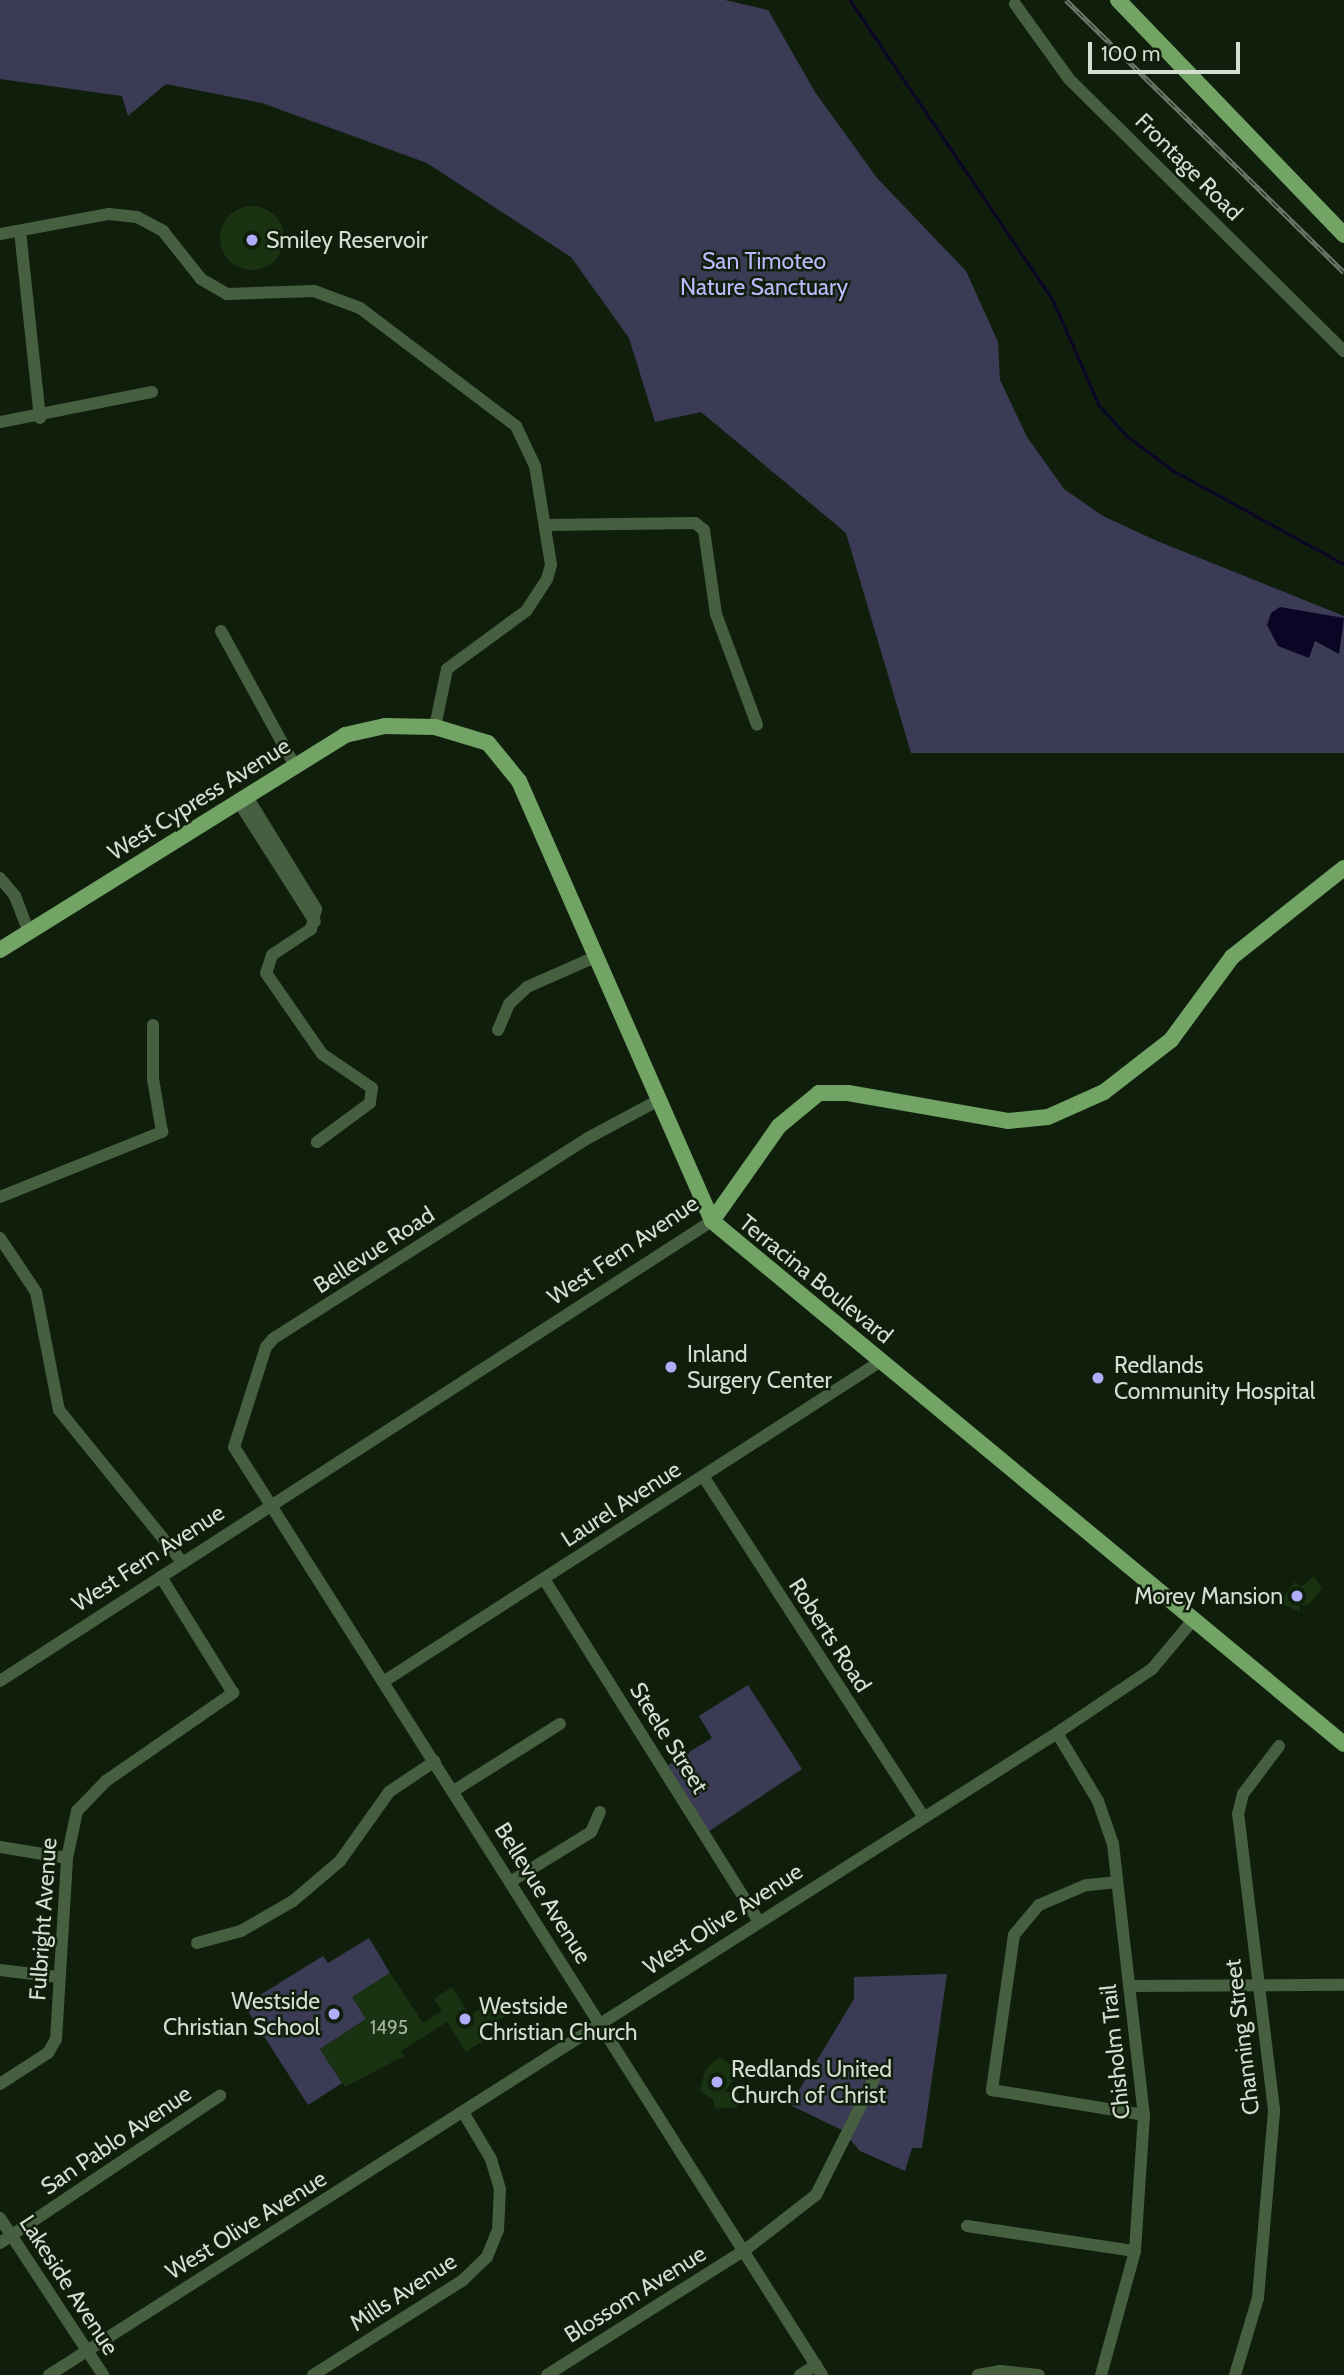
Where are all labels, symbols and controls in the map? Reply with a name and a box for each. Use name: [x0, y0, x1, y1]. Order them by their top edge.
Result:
scale bar: [1092, 28, 1244, 72]
text: 100 m: [1101, 41, 1160, 66]
street label: Frontage Road: [1130, 108, 1248, 226]
place label: Smiley Reservoir: [266, 226, 428, 254]
marker: Smiley Reservoir: [244, 232, 260, 248]
park label: San Timoteo Nature Sanctuary: [680, 247, 848, 301]
street label: West Cypress Avenue: [103, 732, 295, 866]
street label: West Fern Avenue: [542, 1189, 704, 1311]
street label: Bellevue Road: [309, 1201, 439, 1299]
street label: Terracina Boulevard: [734, 1209, 898, 1349]
place label: Inland Surgery Center: [687, 1340, 832, 1394]
place label: Redlands Community Hospital: [1114, 1351, 1315, 1405]
marker: Inland Surgery Center: [661, 1357, 681, 1377]
marker: Redlands Community Hospital: [1088, 1368, 1108, 1388]
street label: Laurel Avenue: [556, 1455, 686, 1553]
street label: West Fern Avenue: [67, 1498, 229, 1618]
street label: Roberts Road: [783, 1573, 877, 1697]
place label: Morey Mansion: [1134, 1582, 1283, 1610]
marker: Morey Mansion: [1289, 1588, 1305, 1604]
street label: Steele Street: [624, 1677, 714, 1799]
street label: Bellevue Avenue: [489, 1817, 597, 1969]
street label: Fulbright Avenue: [24, 1837, 62, 2001]
street label: West Olive Avenue: [638, 1857, 808, 1981]
street label: Channing Street: [1219, 1957, 1265, 2117]
street label: Chisholm Trail: [1094, 1983, 1136, 2121]
place label: Westside Christian School: [163, 1987, 320, 2041]
place label: Westside Christian Church: [479, 1992, 638, 2046]
marker: Westside Christian School: [326, 2006, 342, 2022]
marker: Westside Christian Church: [457, 2011, 473, 2027]
house number: 1495: [370, 2017, 408, 2039]
place label: Redlands United Church of Christ: [731, 2055, 892, 2109]
marker: Redlands United Church of Christ: [709, 2074, 725, 2090]
street label: San Pablo Avenue: [36, 2080, 196, 2200]
street label: West Olive Avenue: [161, 2165, 331, 2285]
street label: Lakeside Avenue: [14, 2210, 124, 2360]
street label: Blossom Avenue: [559, 2239, 711, 2349]
street label: Mills Avenue: [344, 2247, 462, 2337]

